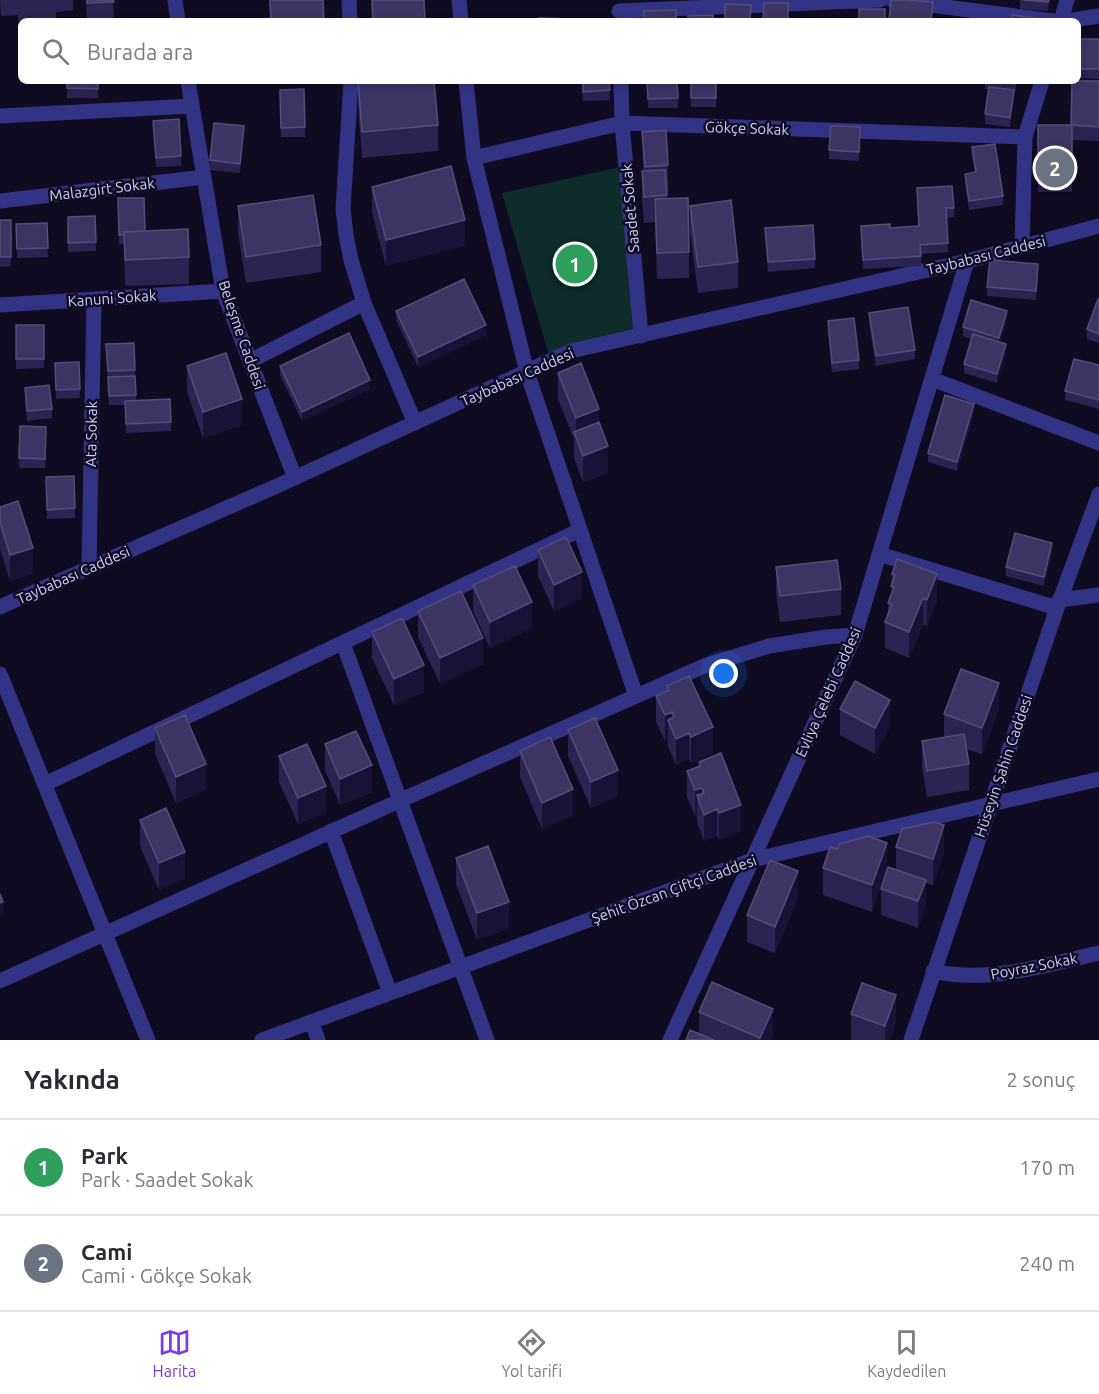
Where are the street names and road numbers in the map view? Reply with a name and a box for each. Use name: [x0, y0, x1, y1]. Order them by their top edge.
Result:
street label: Gökçe Sokak: [705, 118, 790, 138]
street label: Saadet Sokak: [618, 162, 642, 253]
street label: Malazgirt Sokak: [48, 174, 156, 204]
street label: Taybabası Caddesi: [925, 232, 1047, 278]
street label: Beleşme Caddesi: [215, 278, 269, 392]
street label: Kanuni Sokak: [67, 286, 157, 310]
street label: Taybabası Caddesi: [458, 344, 576, 410]
street label: Ata Sokak: [82, 400, 100, 467]
street label: Taybabası Caddesi: [14, 542, 132, 608]
street label: Evliya Çelebi Caddesi: [792, 625, 864, 759]
street label: Hüseyin Şahin Caddesi: [971, 693, 1035, 839]
street label: Şehit Özcan Çiftçi Caddesi: [589, 851, 759, 927]
street label: Poyraz Sokak: [989, 949, 1079, 983]

